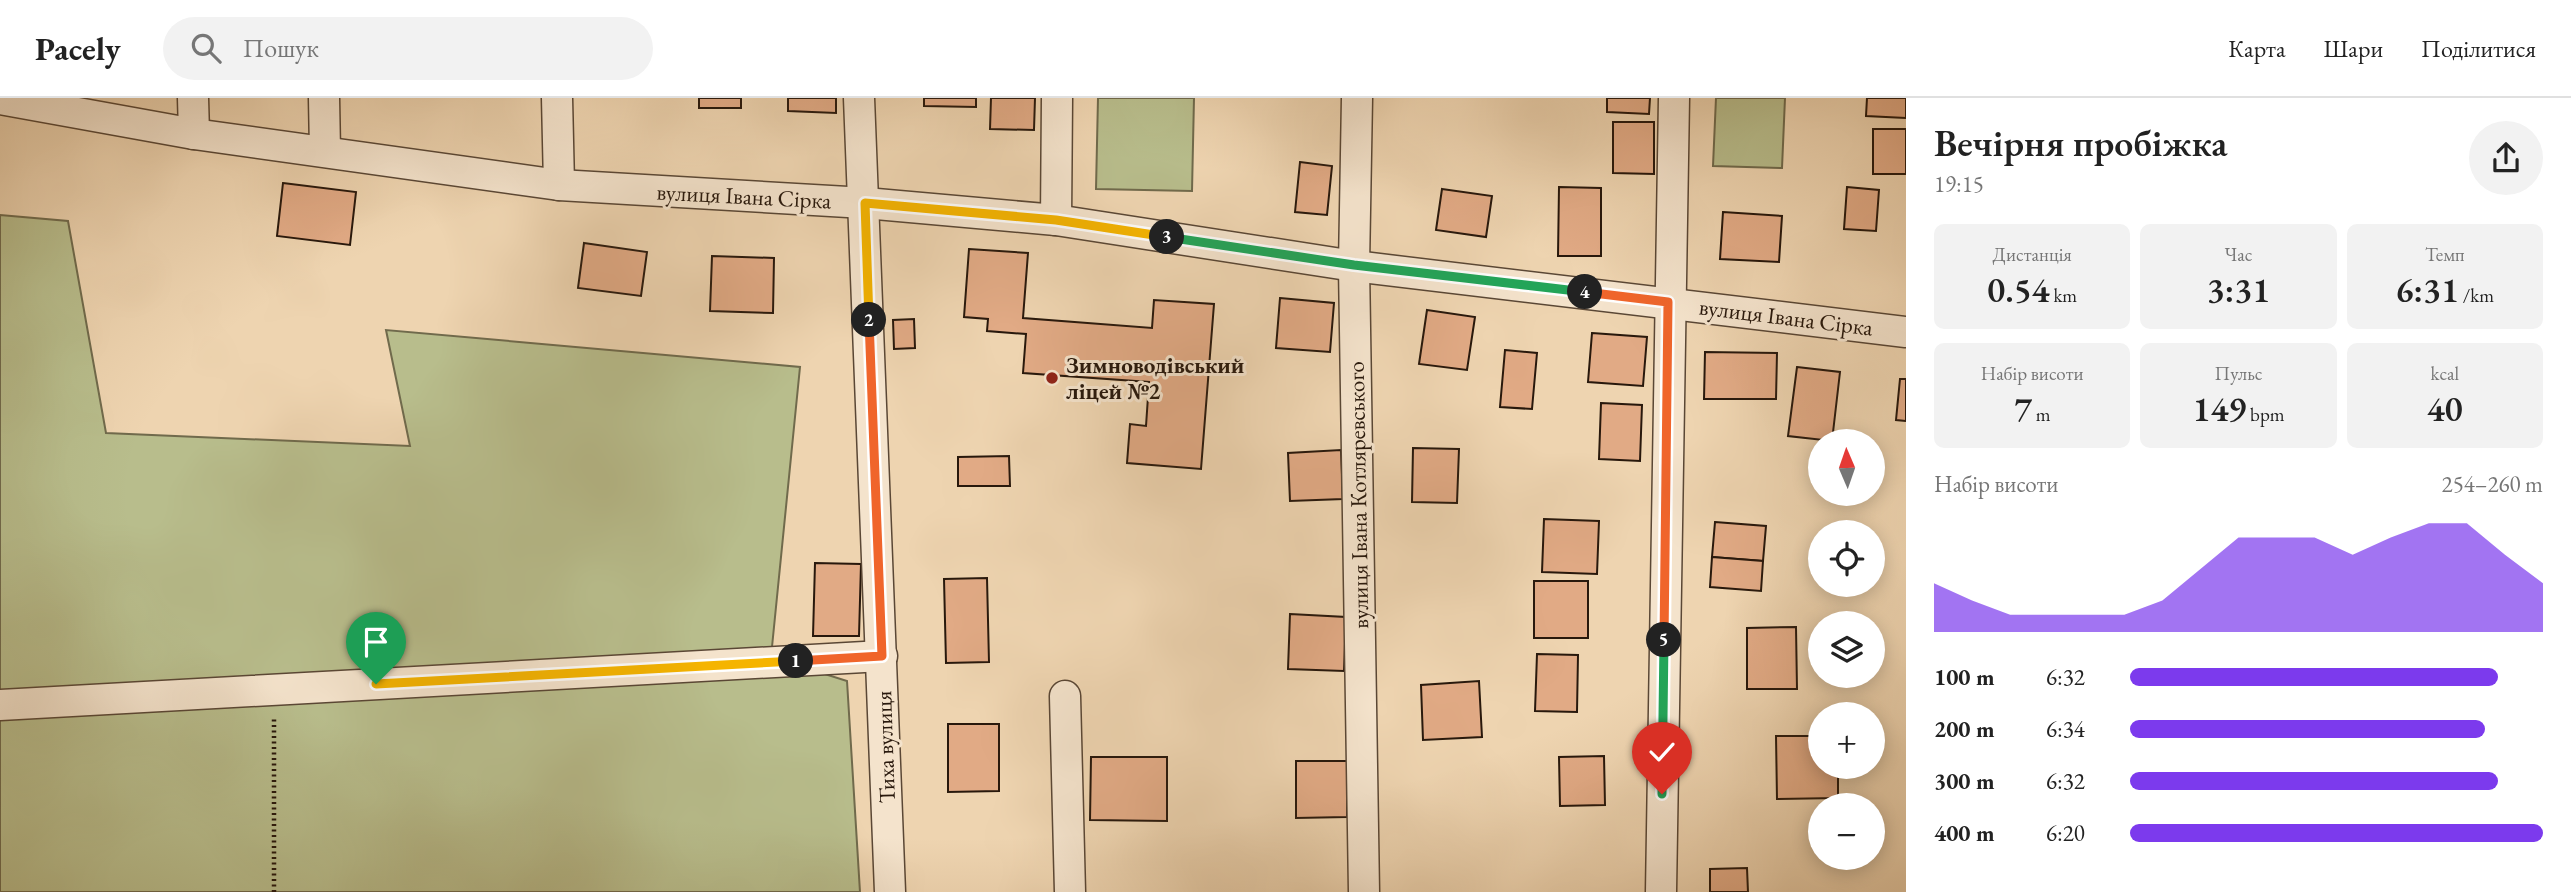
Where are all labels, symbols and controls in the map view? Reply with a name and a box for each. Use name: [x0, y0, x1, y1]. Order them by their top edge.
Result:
search box: [163, 17, 653, 80]
text: Pacely: [35, 27, 121, 70]
icon: search: [187, 29, 225, 67]
text: Пошук: [243, 31, 319, 65]
text: Карта: [2228, 33, 2286, 64]
text: Шари: [2324, 33, 2383, 64]
text: Поділитися: [2421, 33, 2536, 64]
text: Вечірня пробіжка: [1934, 118, 2227, 167]
button: share: [2469, 121, 2543, 195]
text: 19:15: [1934, 169, 1984, 199]
street label: вулиця Івана Сірка: [656, 176, 833, 216]
pin: 3: [1150, 220, 1184, 254]
text: 3: [1161, 224, 1172, 249]
text: Дистанція: [1992, 242, 2072, 267]
text: Час: [2224, 242, 2253, 267]
text: Темп: [2425, 242, 2465, 267]
text: 0.54: [1987, 267, 2050, 312]
text: 3:31: [2207, 267, 2270, 312]
text: 6:31: [2396, 267, 2459, 312]
pin: 4: [1568, 274, 1602, 310]
text: 4: [1579, 279, 1590, 304]
text: km: [2050, 283, 2077, 308]
text: /km: [2459, 283, 2494, 308]
street label: вулиця Івана Сірка: [1697, 291, 1876, 343]
pin: 2: [852, 302, 886, 338]
text: 2: [863, 307, 874, 332]
place label: Зимноводівський ліцей №2: [1066, 350, 1245, 406]
street label: вулиця Івана Котляревського: [1341, 361, 1375, 629]
text: Набір висоти: [1981, 361, 2084, 386]
text: Пульс: [2214, 361, 2263, 386]
text: kcal: [2431, 361, 2459, 386]
marker: Зимноводівський ліцей №2: [1044, 370, 1060, 386]
text: 7: [2014, 386, 2032, 431]
text: 149: [2192, 386, 2246, 431]
text: 40: [2427, 386, 2463, 431]
text: m: [2032, 402, 2050, 427]
text: bpm: [2246, 402, 2285, 427]
north arrow: [1808, 429, 1885, 506]
map controls: [1808, 429, 1885, 870]
text: Набір висоти: [1934, 469, 2058, 499]
text: 254–260 m: [2442, 469, 2543, 499]
button: locate: [1808, 520, 1885, 597]
button: layers: [1808, 611, 1885, 688]
pin: [346, 612, 406, 684]
pin: 5: [1646, 622, 1682, 658]
icon: arrive: [357, 623, 395, 661]
text: 5: [1658, 627, 1669, 652]
pin: 1: [778, 644, 814, 678]
text: 1: [790, 648, 801, 673]
text: 100 m: [1934, 662, 1995, 692]
text: 6:32: [2046, 662, 2085, 692]
street label: Тиха вулиця: [868, 690, 902, 804]
button: +: [1808, 702, 1885, 779]
text: 200 m: [1934, 714, 1995, 744]
text: 6:34: [2046, 714, 2085, 744]
pin: [1632, 722, 1692, 794]
icon: check: [1643, 733, 1681, 771]
text: 300 m: [1934, 766, 1995, 796]
text: 6:32: [2046, 766, 2085, 796]
button: −: [1808, 793, 1885, 870]
text: 400 m: [1934, 818, 1995, 848]
text: 6:20: [2046, 818, 2085, 848]

